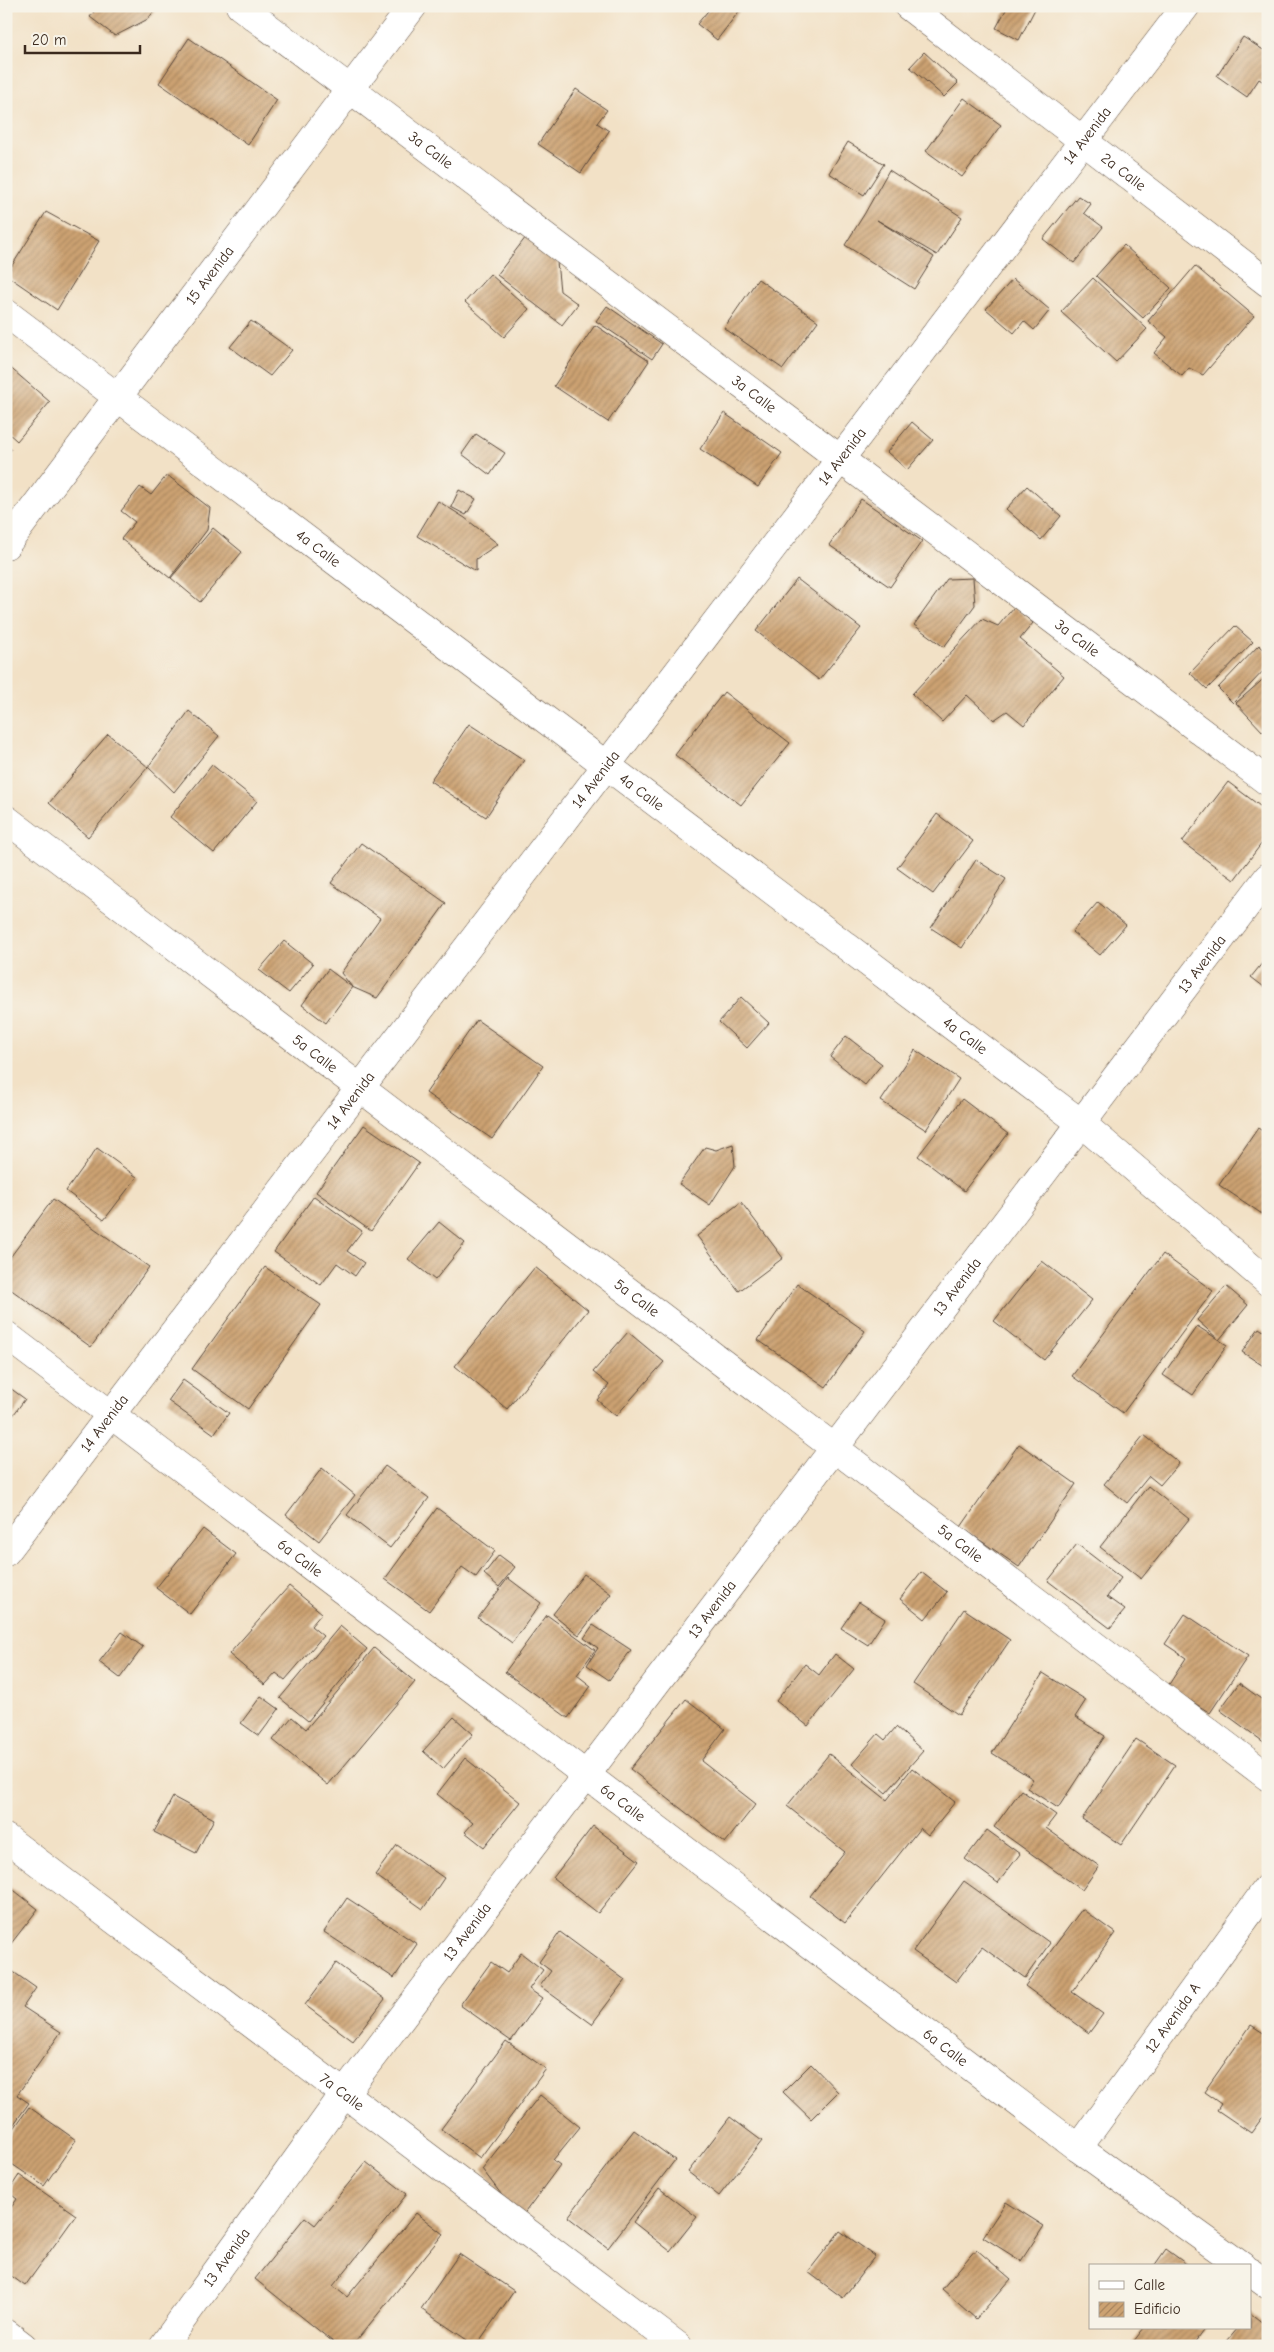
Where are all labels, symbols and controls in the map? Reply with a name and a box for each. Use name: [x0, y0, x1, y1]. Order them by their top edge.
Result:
scale bar: [25, 22, 140, 54]
text: 20 m: [32, 31, 66, 49]
street label: 14 Avenida: [1059, 103, 1115, 168]
street label: 3a Calle: [405, 127, 457, 173]
street label: 2a Calle: [1098, 149, 1150, 195]
street label: 15 Avenida: [182, 242, 238, 308]
street label: 3a Calle: [728, 371, 780, 417]
street label: 14 Avenida: [814, 424, 870, 489]
street label: 4a Calle: [292, 526, 344, 571]
street label: 3a Calle: [1051, 615, 1104, 661]
street label: 14 Avenida: [568, 747, 623, 812]
street label: 4a Calle: [616, 769, 668, 815]
street label: 13 Avenida: [1174, 931, 1230, 997]
street label: 4a Calle: [939, 1013, 991, 1059]
street label: 5a Calle: [289, 1031, 342, 1077]
street label: 14 Avenida: [323, 1068, 378, 1133]
street label: 13 Avenida: [929, 1254, 985, 1319]
street label: 5a Calle: [611, 1275, 663, 1321]
street label: 14 Avenida: [77, 1391, 132, 1456]
street label: 5a Calle: [934, 1520, 987, 1567]
street label: 6a Calle: [274, 1535, 327, 1581]
street label: 13 Avenida: [684, 1577, 740, 1642]
street label: 6a Calle: [597, 1780, 649, 1826]
street label: 13 Avenida: [439, 1899, 495, 1964]
street label: 12 Avenida A: [1141, 1979, 1204, 2056]
street label: 6a Calle: [919, 2025, 972, 2071]
street label: 7a Calle: [316, 2069, 368, 2115]
street label: 13 Avenida: [199, 2225, 254, 2290]
legend: [1089, 2264, 1252, 2330]
text: Calle: [1134, 2276, 1166, 2294]
text: Edificio: [1134, 2300, 1181, 2318]

